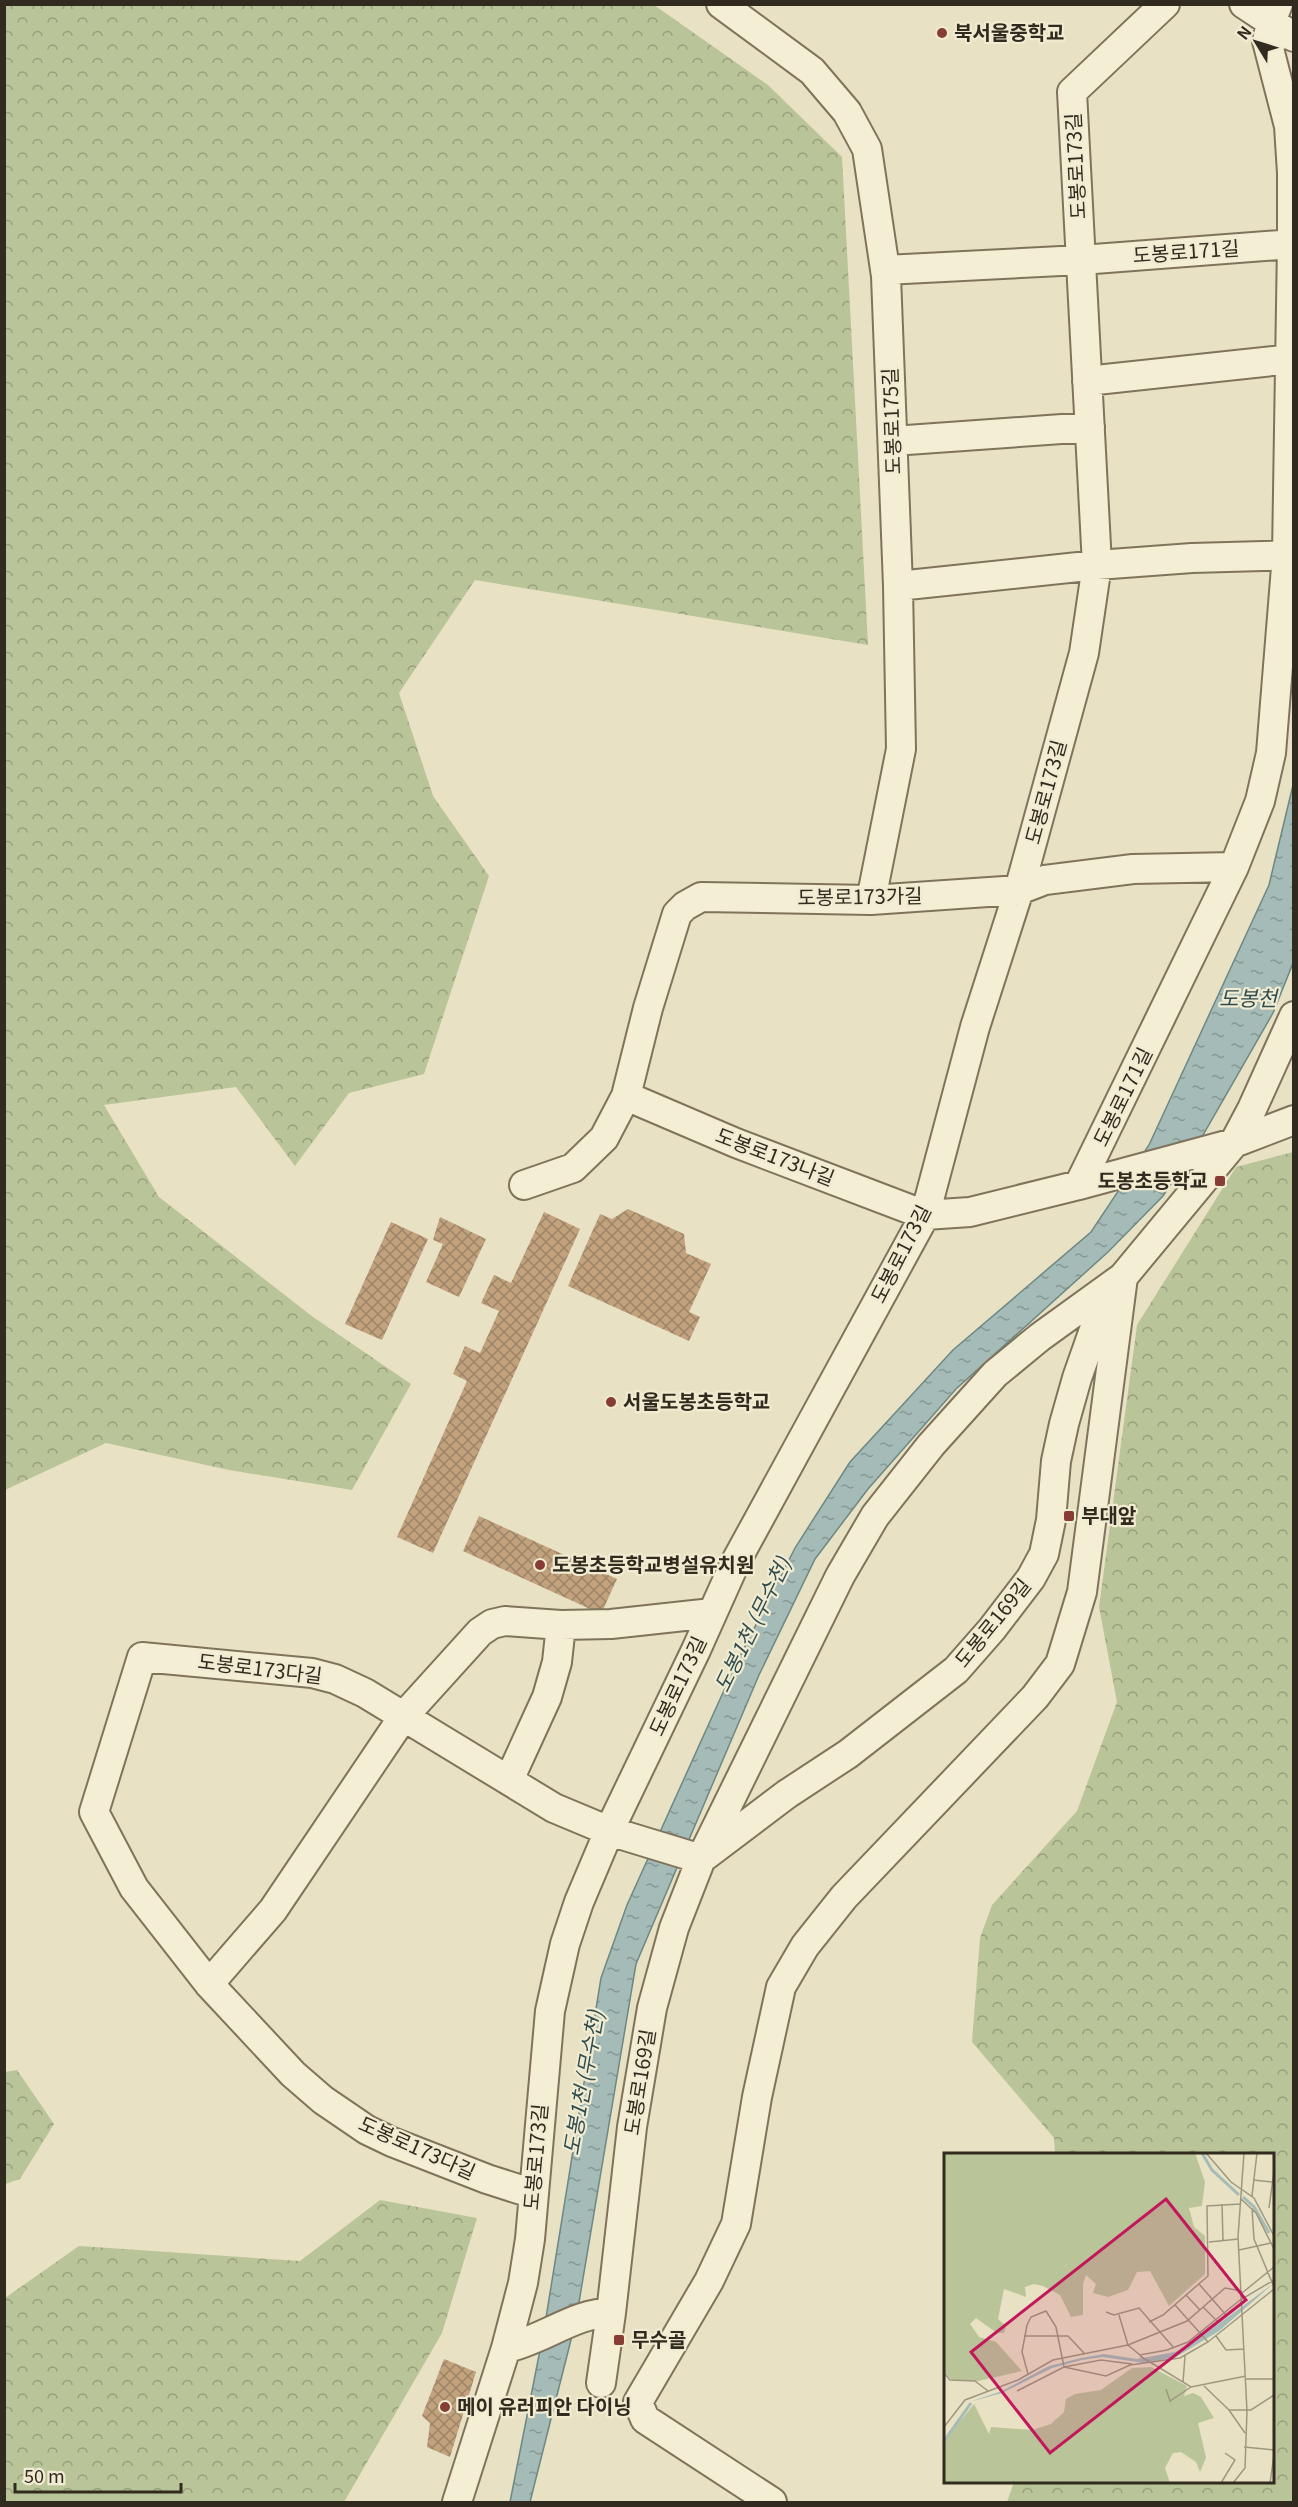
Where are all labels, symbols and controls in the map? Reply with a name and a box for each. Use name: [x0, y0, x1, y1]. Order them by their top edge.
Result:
north arrow: [1226, 12, 1286, 72]
place label: 북서울중학교: [954, 17, 1064, 46]
text: N: [1230, 20, 1257, 44]
marker: 북서울중학교: [935, 26, 949, 40]
street label: 도봉로173길: [1057, 112, 1092, 220]
street label: 도봉로171길: [1132, 232, 1240, 269]
street label: 도봉로175길: [874, 367, 907, 475]
street label: 도봉로173길: [1017, 736, 1072, 847]
street label: 도봉로173가길: [797, 880, 923, 911]
water label: 도봉천: [1219, 982, 1280, 1012]
street label: 도봉로171길: [1085, 1042, 1158, 1151]
street label: 도봉로173나길: [712, 1120, 839, 1192]
place label: 도봉초등학교: [1098, 1165, 1208, 1194]
marker: 도봉초등학교: [1213, 1174, 1227, 1188]
street label: 도봉로173길: [862, 1199, 937, 1308]
place label: 서울도봉초등학교: [623, 1386, 770, 1415]
marker: 서울도봉초등학교: [604, 1395, 618, 1409]
place label: 부대앞: [1081, 1500, 1137, 1529]
marker: 부대앞: [1062, 1509, 1076, 1523]
place label: 도봉초등학교병설유치원: [552, 1549, 754, 1578]
water label: 도봉1천 (무수천): [706, 1551, 797, 1697]
marker: 도봉초등학교병설유치원: [533, 1558, 547, 1572]
street label: 도봉로169길: [947, 1571, 1037, 1673]
street label: 도봉로173길: [641, 1631, 712, 1740]
street label: 도봉로173다길: [196, 1645, 324, 1690]
water label: 도봉1천 (무수천): [555, 2007, 610, 2157]
street label: 도봉로169길: [616, 2027, 661, 2137]
street label: 도봉로173길: [515, 2102, 554, 2211]
street label: 도봉로173다길: [354, 2108, 481, 2185]
inset map: [944, 2153, 1274, 2483]
place label: 무수골: [631, 2324, 686, 2353]
marker: 무수골: [612, 2333, 626, 2347]
place label: 메이 유러피안 다이닝: [457, 2391, 632, 2420]
marker: 메이 유러피안 다이닝: [438, 2400, 452, 2414]
scale bar: [15, 2456, 182, 2494]
text: 50 m: [24, 2462, 65, 2488]

